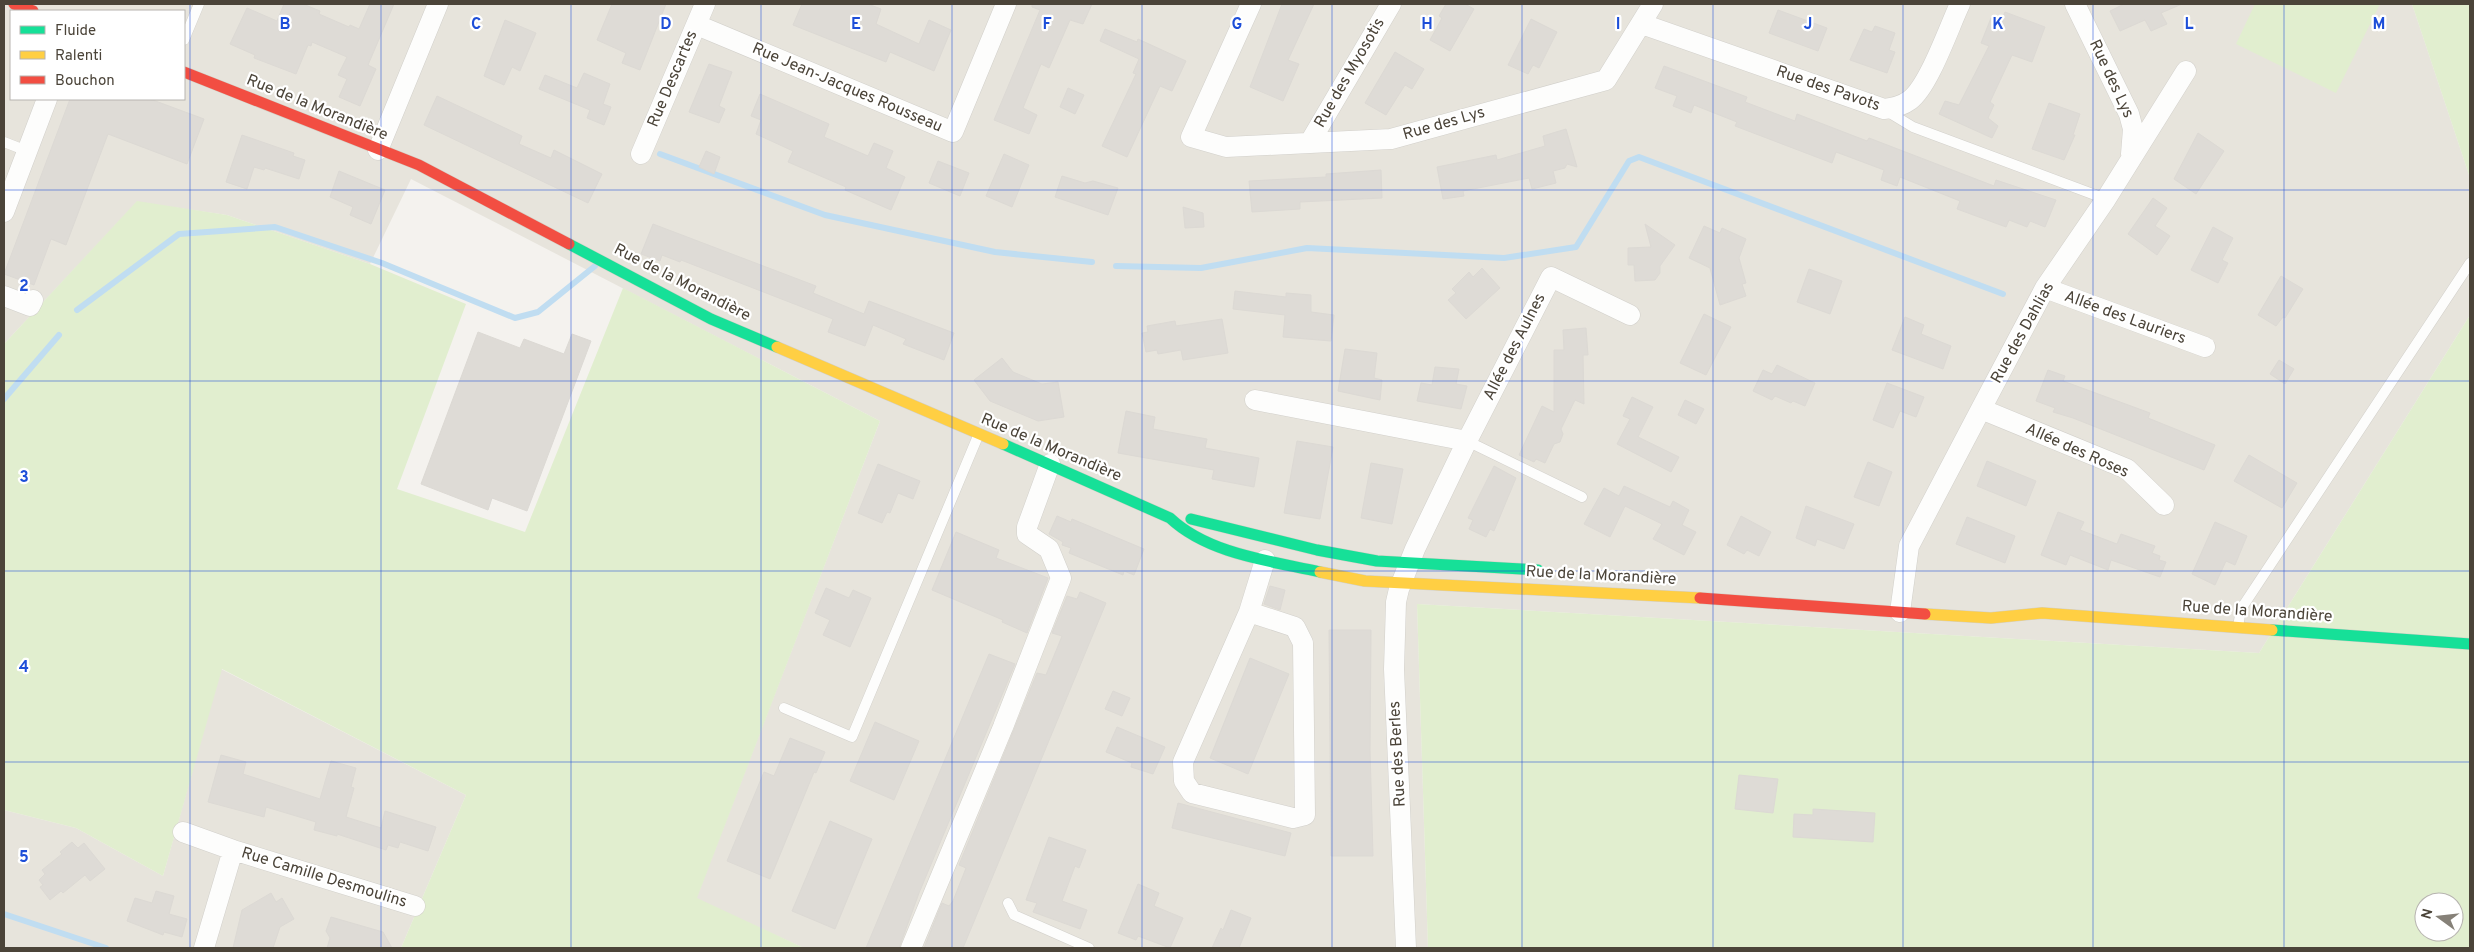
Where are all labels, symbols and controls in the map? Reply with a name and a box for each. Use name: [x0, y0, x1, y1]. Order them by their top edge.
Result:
legend: [10, 10, 185, 100]
street label: Rue des Myosotis: [1310, 14, 1390, 132]
text: B: [279, 15, 291, 35]
text: C: [471, 15, 481, 35]
text: D: [660, 15, 672, 35]
text: E: [851, 15, 861, 35]
text: F: [1042, 15, 1052, 35]
text: G: [1232, 15, 1242, 35]
text: H: [1421, 15, 1433, 35]
text: I: [1616, 15, 1620, 35]
text: J: [1804, 15, 1812, 35]
text: K: [1992, 15, 2004, 35]
text: L: [2184, 15, 2194, 35]
text: M: [2373, 15, 2385, 35]
text: Fluide: [55, 22, 96, 41]
street label: Rue Descartes: [644, 28, 702, 130]
street label: Rue des Lys: [2084, 37, 2138, 121]
street label: Rue Jean-Jacques Rousseau: [749, 39, 945, 137]
text: Ralenti: [55, 47, 102, 66]
street label: Rue des Pavots: [1773, 62, 1883, 116]
street label: Rue de la Morandière: [243, 70, 391, 146]
text: Bouchon: [55, 72, 115, 91]
street label: Rue des Lys: [1401, 103, 1487, 145]
street label: Rue de la Morandière: [610, 240, 754, 326]
text: 2: [19, 277, 29, 297]
street label: Rue des Dahlias: [1987, 279, 2059, 387]
street label: Allée des Lauriers: [2061, 287, 2189, 349]
street label: Allée des Aulnes: [1479, 290, 1551, 404]
street label: Rue de la Morandière: [978, 409, 1124, 487]
street label: Allée des Roses: [2022, 419, 2132, 483]
text: 3: [19, 468, 29, 488]
street label: Rue de la Morandière: [1525, 562, 1677, 590]
street label: Rue de la Morandière: [2181, 597, 2333, 627]
text: 4: [19, 658, 29, 678]
street label: Rue des Berles: [1385, 700, 1411, 808]
street label: Rue Camille Desmoulins: [239, 843, 409, 913]
text: 5: [19, 848, 29, 868]
north arrow: [2414, 892, 2464, 942]
text: N: [2418, 907, 2437, 921]

